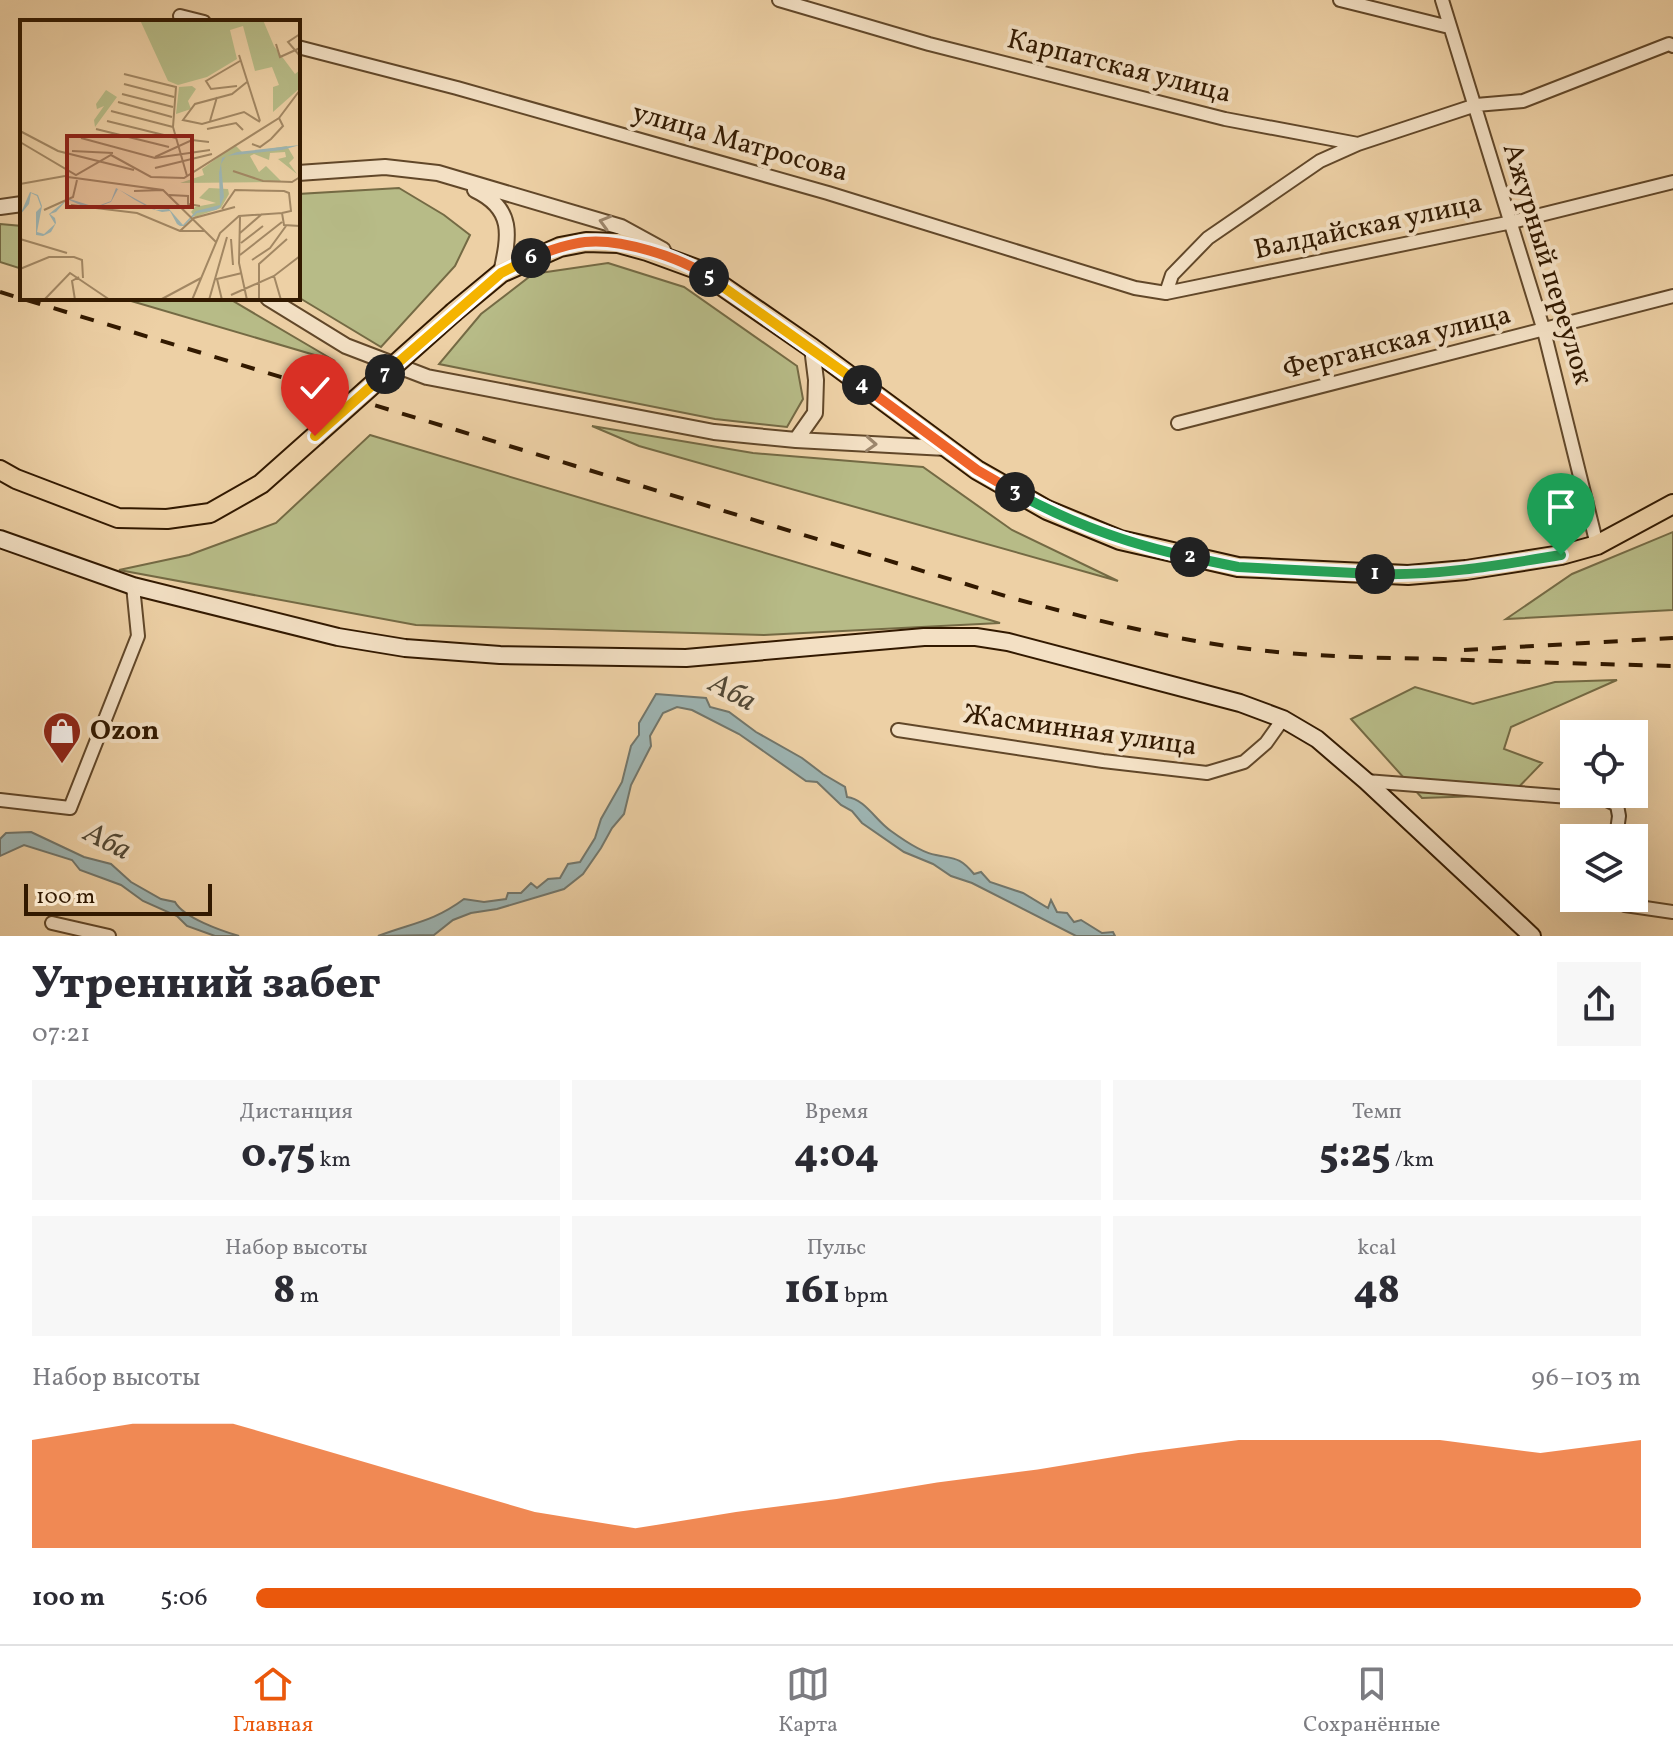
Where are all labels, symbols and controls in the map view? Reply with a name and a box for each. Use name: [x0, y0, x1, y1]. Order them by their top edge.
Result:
inset map: [20, 20, 300, 300]
street label: Карпатская улица: [1003, 20, 1235, 114]
street label: улица Матросова: [628, 94, 852, 192]
street label: Ажурный переулок: [1492, 139, 1602, 390]
street label: Валдайская улица: [1250, 184, 1486, 270]
one-way arrow: [598, 215, 612, 231]
pin: 6: [511, 238, 551, 278]
text: 6: [525, 242, 537, 273]
pin: 5: [689, 257, 729, 297]
text: 5: [704, 261, 714, 292]
street label: Ферганская улица: [1279, 296, 1515, 390]
pin: [281, 354, 349, 436]
pin: 7: [365, 354, 405, 394]
text: 7: [380, 358, 390, 389]
pin: 4: [842, 365, 882, 405]
icon: check: [293, 366, 337, 410]
text: 4: [855, 369, 869, 400]
one-way arrow: [865, 436, 878, 453]
pin: 3: [995, 472, 1035, 512]
pin: [1527, 473, 1595, 555]
text: 3: [1009, 476, 1021, 507]
icon: arrive: [1539, 485, 1583, 529]
pin: 2: [1170, 537, 1210, 577]
text: 2: [1184, 541, 1196, 572]
pin: 1: [1355, 554, 1395, 594]
text: 1: [1371, 558, 1379, 589]
water label: Аба: [700, 663, 763, 723]
street label: Жасминная улица: [961, 695, 1199, 767]
shop icon: Ozon: [41, 710, 83, 765]
place label: Ozon: [90, 712, 160, 751]
map controls: [1560, 720, 1648, 912]
button: locate: [1560, 720, 1648, 808]
water label: Аба: [75, 812, 138, 872]
button: layers: [1560, 824, 1648, 912]
scale bar: [24, 880, 212, 916]
text: 100 m: [36, 882, 95, 913]
text: Утренний забег: [32, 955, 381, 1016]
button: share: [1557, 962, 1641, 1046]
text: 07:21: [32, 1016, 90, 1052]
text: Дистанция: [240, 1097, 353, 1128]
text: Время: [805, 1097, 868, 1128]
text: Темп: [1352, 1097, 1402, 1128]
text: 0.75: [241, 1128, 315, 1184]
text: 4:04: [794, 1128, 879, 1184]
text: 5:25: [1319, 1128, 1390, 1184]
text: km: [315, 1145, 351, 1176]
text: /km: [1390, 1145, 1434, 1176]
text: Набор высоты: [225, 1233, 367, 1264]
text: Пульс: [807, 1233, 866, 1264]
text: kcal: [1357, 1233, 1396, 1264]
text: 8: [273, 1264, 295, 1320]
text: 161: [785, 1264, 840, 1320]
text: 48: [1354, 1264, 1400, 1320]
text: m: [295, 1281, 319, 1312]
text: bpm: [840, 1281, 888, 1312]
text: Набор высоты: [32, 1360, 200, 1396]
text: 96–103 m: [1531, 1360, 1641, 1396]
text: 100 m: [32, 1580, 105, 1616]
text: 5:06: [160, 1580, 208, 1616]
tab: Главная: [233, 1662, 313, 1741]
tab: Карта: [778, 1662, 838, 1741]
tab: Сохранённые: [1303, 1662, 1440, 1741]

